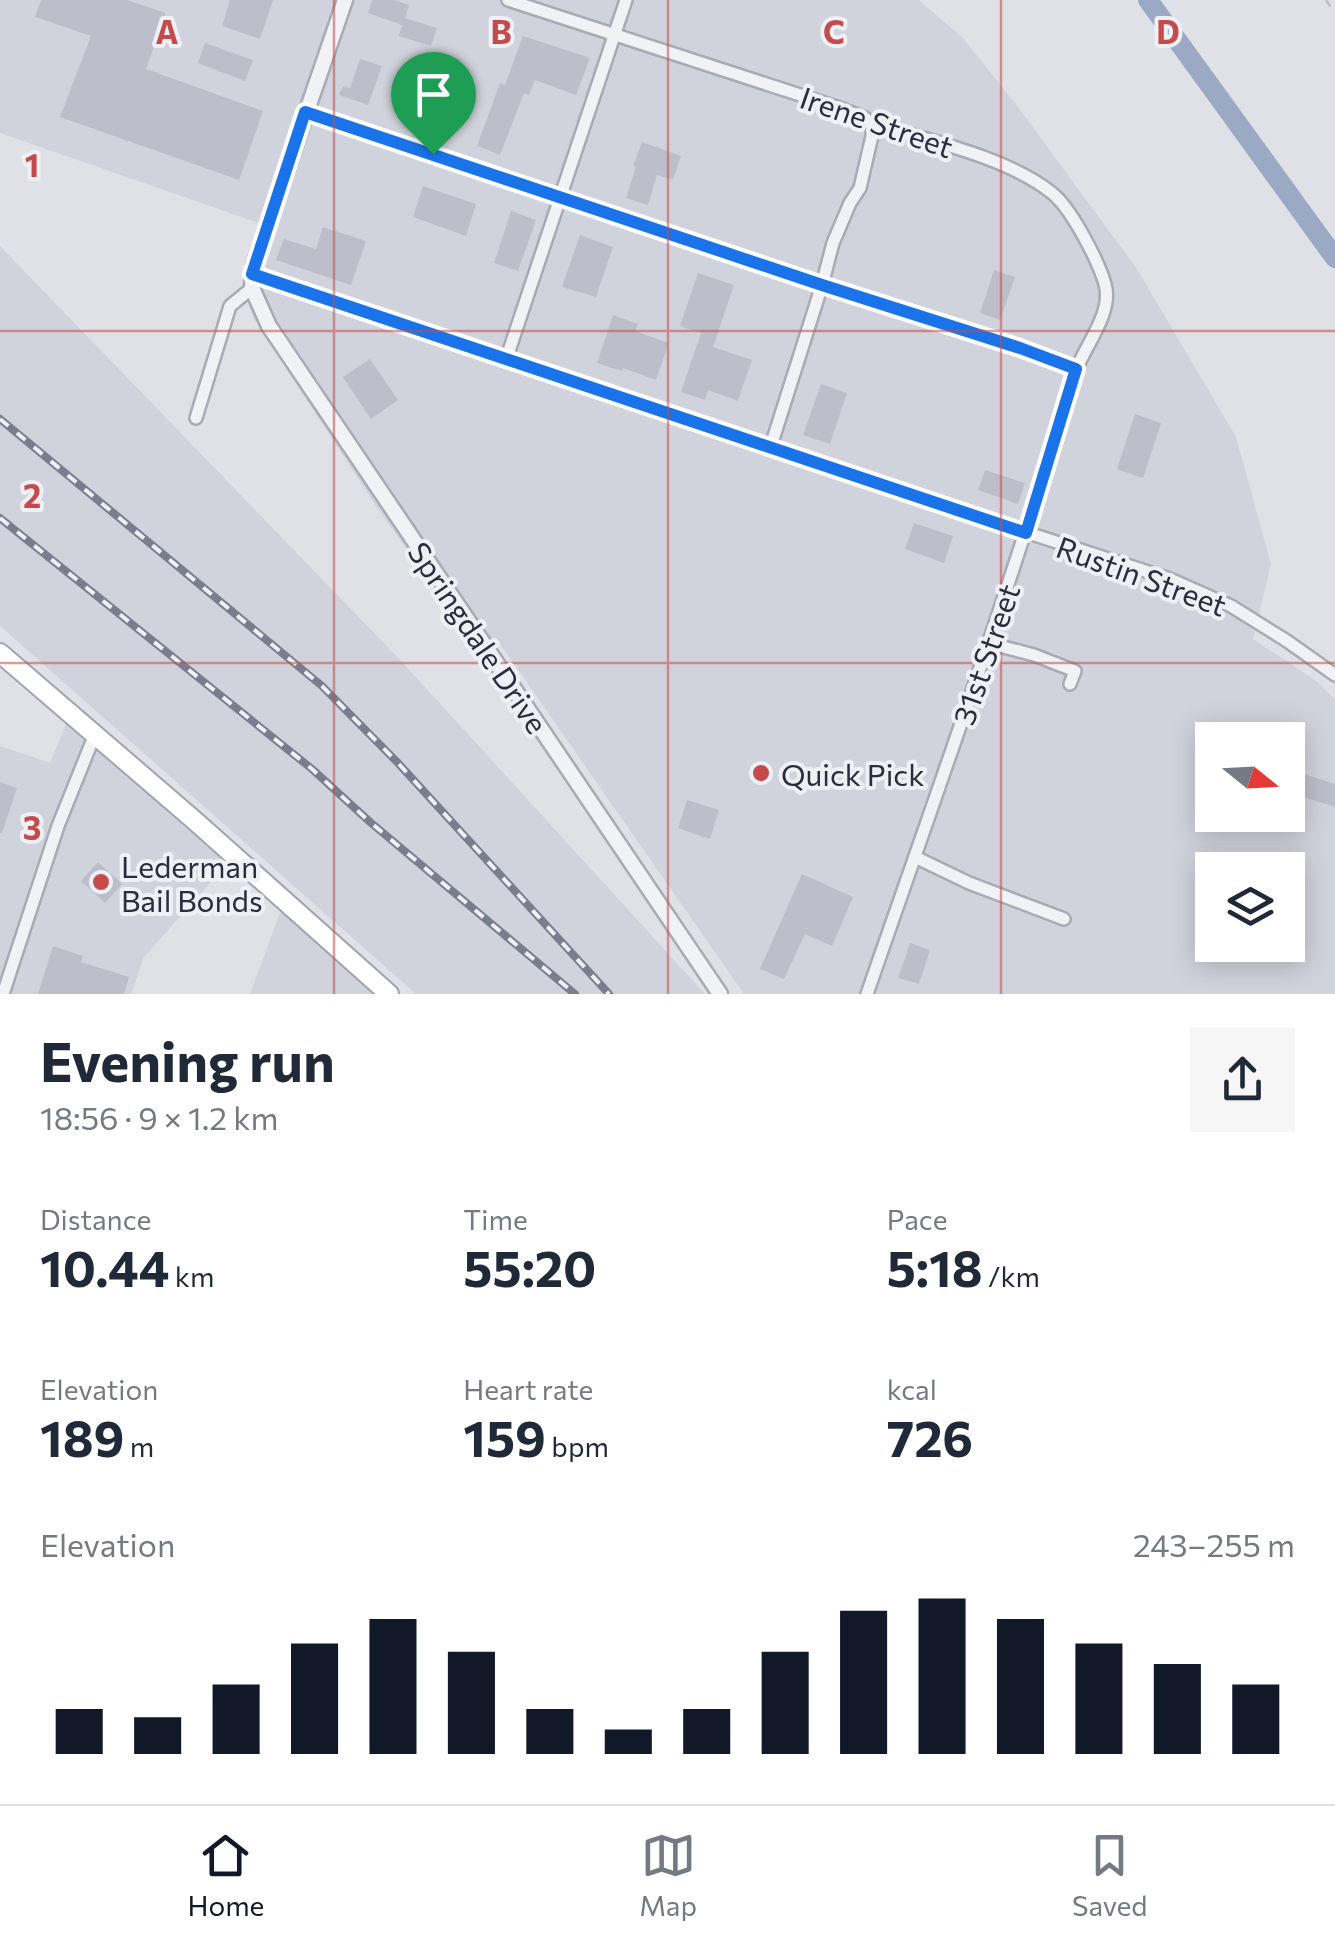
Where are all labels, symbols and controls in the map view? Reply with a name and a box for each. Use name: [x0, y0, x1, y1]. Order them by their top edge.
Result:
text: A: [156, 11, 179, 51]
text: B: [490, 11, 512, 51]
text: C: [823, 11, 845, 51]
text: D: [1156, 11, 1180, 51]
pin: [391, 52, 476, 155]
icon: arrive: [406, 67, 461, 122]
street label: Irene Street: [796, 78, 958, 164]
text: 1: [25, 144, 39, 184]
text: 2: [23, 475, 41, 515]
street label: Rustin Street: [1052, 527, 1232, 623]
street label: Springdale Drive: [401, 534, 557, 740]
street label: 31st Street: [944, 579, 1026, 729]
north arrow: [1195, 722, 1305, 832]
map controls: [1195, 722, 1305, 962]
place label: Quick Pick: [781, 755, 924, 792]
marker: Quick Pick: [750, 762, 772, 784]
text: 3: [23, 807, 41, 847]
place label: Lederman Bail Bonds: [121, 847, 263, 918]
button: layers: [1195, 852, 1305, 962]
marker: Lederman Bail Bonds: [90, 871, 112, 893]
text: Evening run: [40, 1026, 335, 1093]
button: share: [1190, 1027, 1295, 1132]
text: 18:56 · 9 × 1.2 km: [40, 1097, 278, 1137]
text: Distance: [40, 1202, 151, 1236]
text: Time: [463, 1202, 528, 1236]
text: Pace: [887, 1202, 948, 1236]
text: 10.44: [40, 1236, 169, 1297]
text: 55:20: [463, 1236, 596, 1297]
text: 5:18: [887, 1236, 983, 1297]
text: km: [169, 1259, 214, 1293]
text: /km: [983, 1259, 1040, 1293]
text: Elevation: [40, 1372, 158, 1406]
text: Heart rate: [463, 1372, 593, 1406]
text: kcal: [887, 1372, 937, 1406]
text: 189: [40, 1406, 124, 1467]
text: 159: [463, 1406, 546, 1467]
text: 726: [887, 1406, 973, 1467]
text: m: [124, 1429, 154, 1463]
text: bpm: [546, 1429, 609, 1463]
text: Elevation: [40, 1524, 175, 1564]
text: 243–255 m: [1133, 1524, 1295, 1564]
tab: Home: [187, 1828, 264, 1922]
tab: Map: [639, 1828, 697, 1922]
tab: Saved: [1072, 1828, 1148, 1922]

